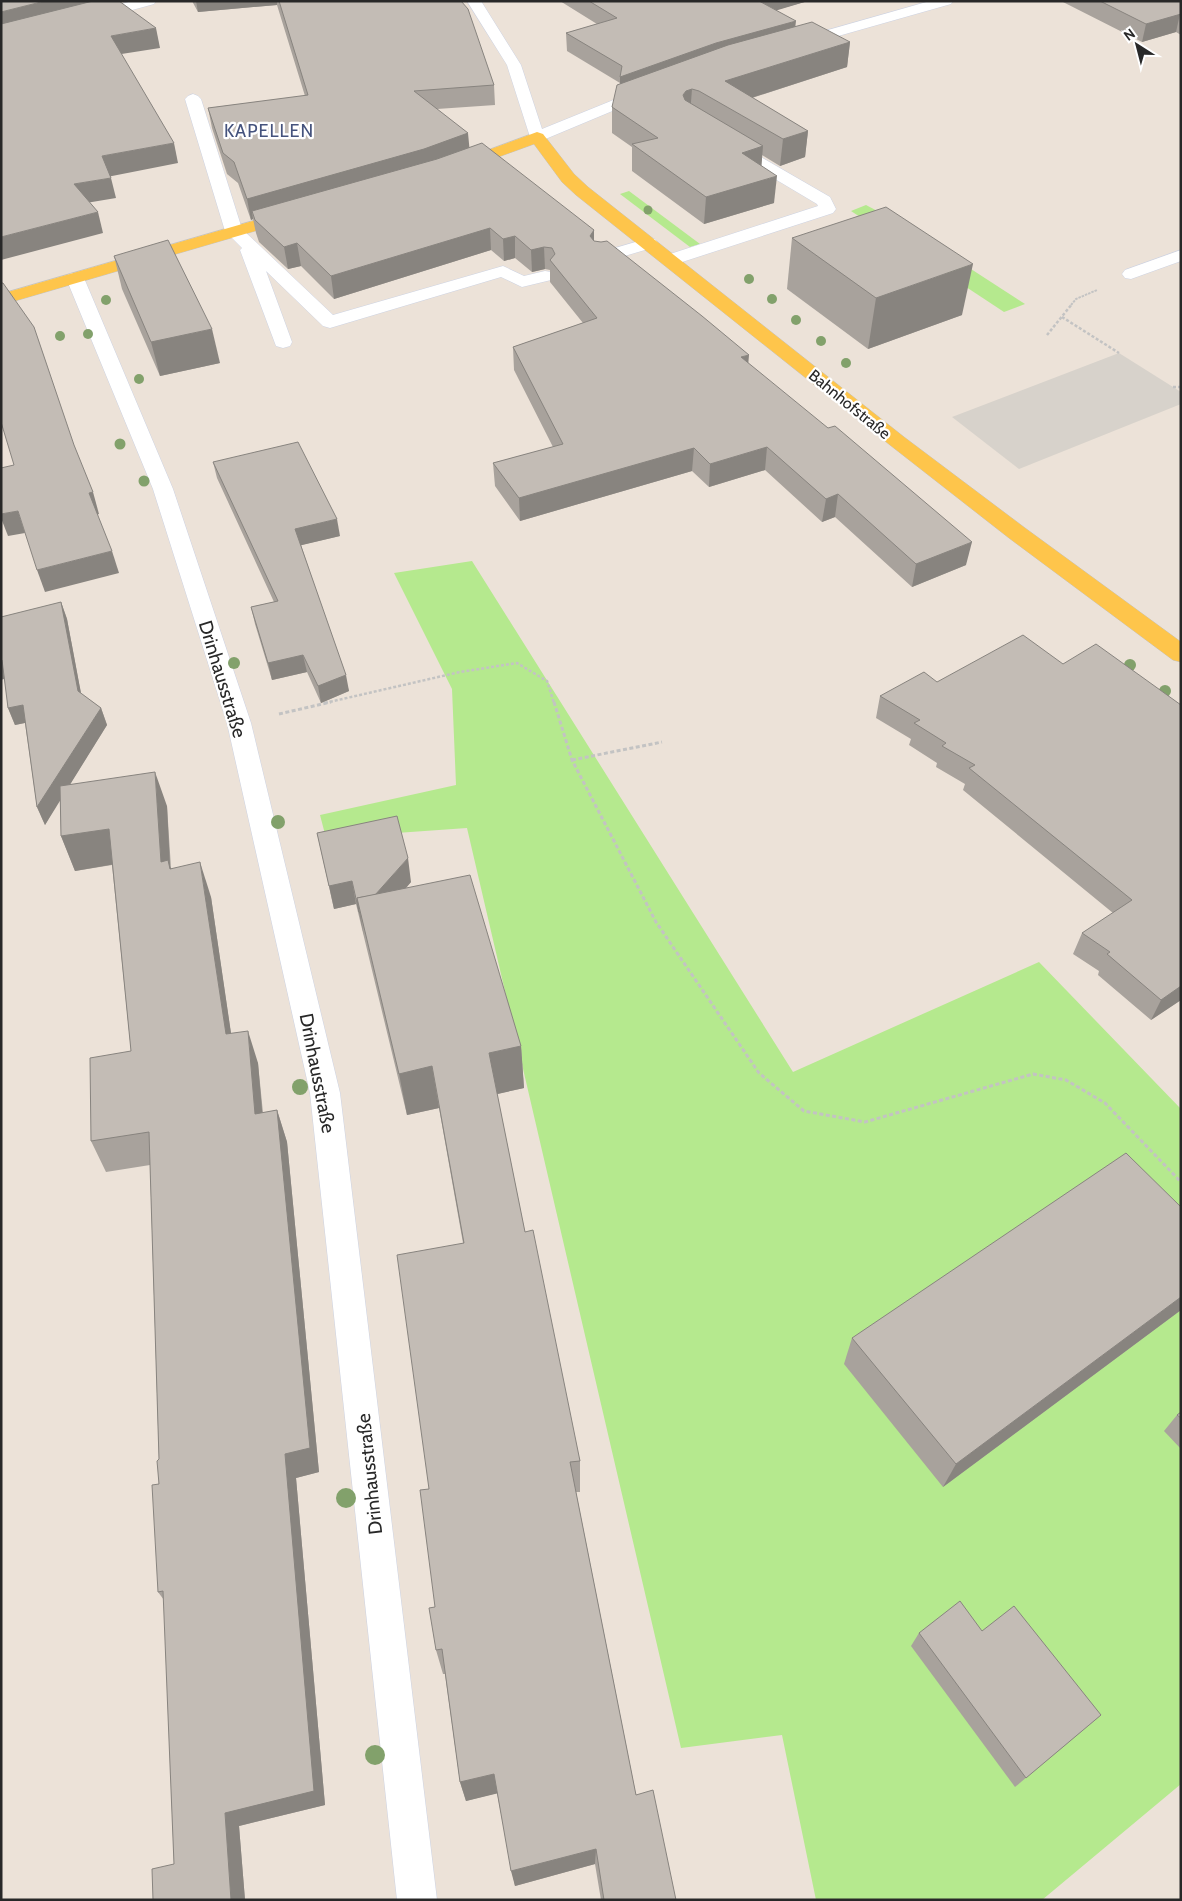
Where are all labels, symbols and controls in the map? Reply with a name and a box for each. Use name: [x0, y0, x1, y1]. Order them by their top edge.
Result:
north arrow: [1112, 20, 1162, 70]
text: N: [1120, 24, 1139, 45]
district label: KAPELLEN: [224, 120, 314, 142]
street label: Bahnhofstraße: [805, 366, 894, 443]
street label: Drinhausstraße: [194, 618, 251, 741]
street label: Drinhausstraße: [295, 1011, 340, 1135]
street label: Drinhausstraße: [352, 1412, 387, 1536]

